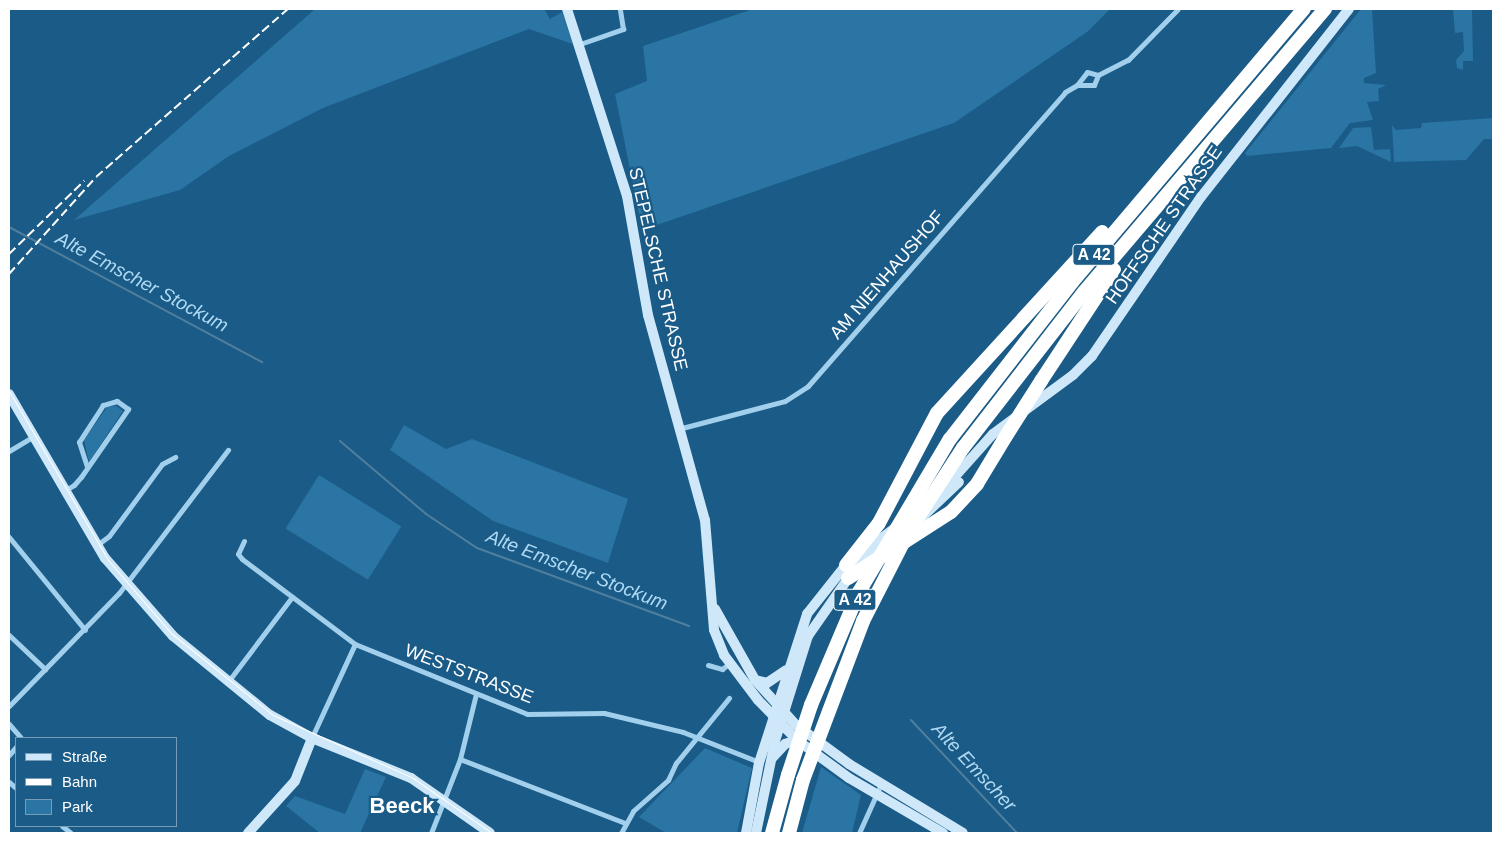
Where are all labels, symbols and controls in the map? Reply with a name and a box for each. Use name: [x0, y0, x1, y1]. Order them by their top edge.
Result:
street label: HOFFSCHE STRASSE: [1101, 142, 1227, 308]
street label: STEPELSCHE STRASSE: [624, 165, 692, 373]
street label: AM NIENHAUSHOF: [825, 206, 949, 344]
water label: Alte Emscher Stockum: [52, 227, 232, 337]
road number: A 42: [1072, 242, 1116, 268]
water label: Alte Emscher Stockum: [483, 525, 671, 615]
road number: A 42: [832, 586, 878, 614]
street label: WESTSTRASSE: [402, 640, 536, 708]
water label: Alte Emscher: [927, 718, 1021, 816]
legend: [15, 737, 178, 827]
text: Straße: [62, 748, 107, 765]
text: Bahn: [62, 773, 97, 790]
district label: Beeck: [370, 793, 434, 819]
text: Park: [62, 798, 93, 815]

